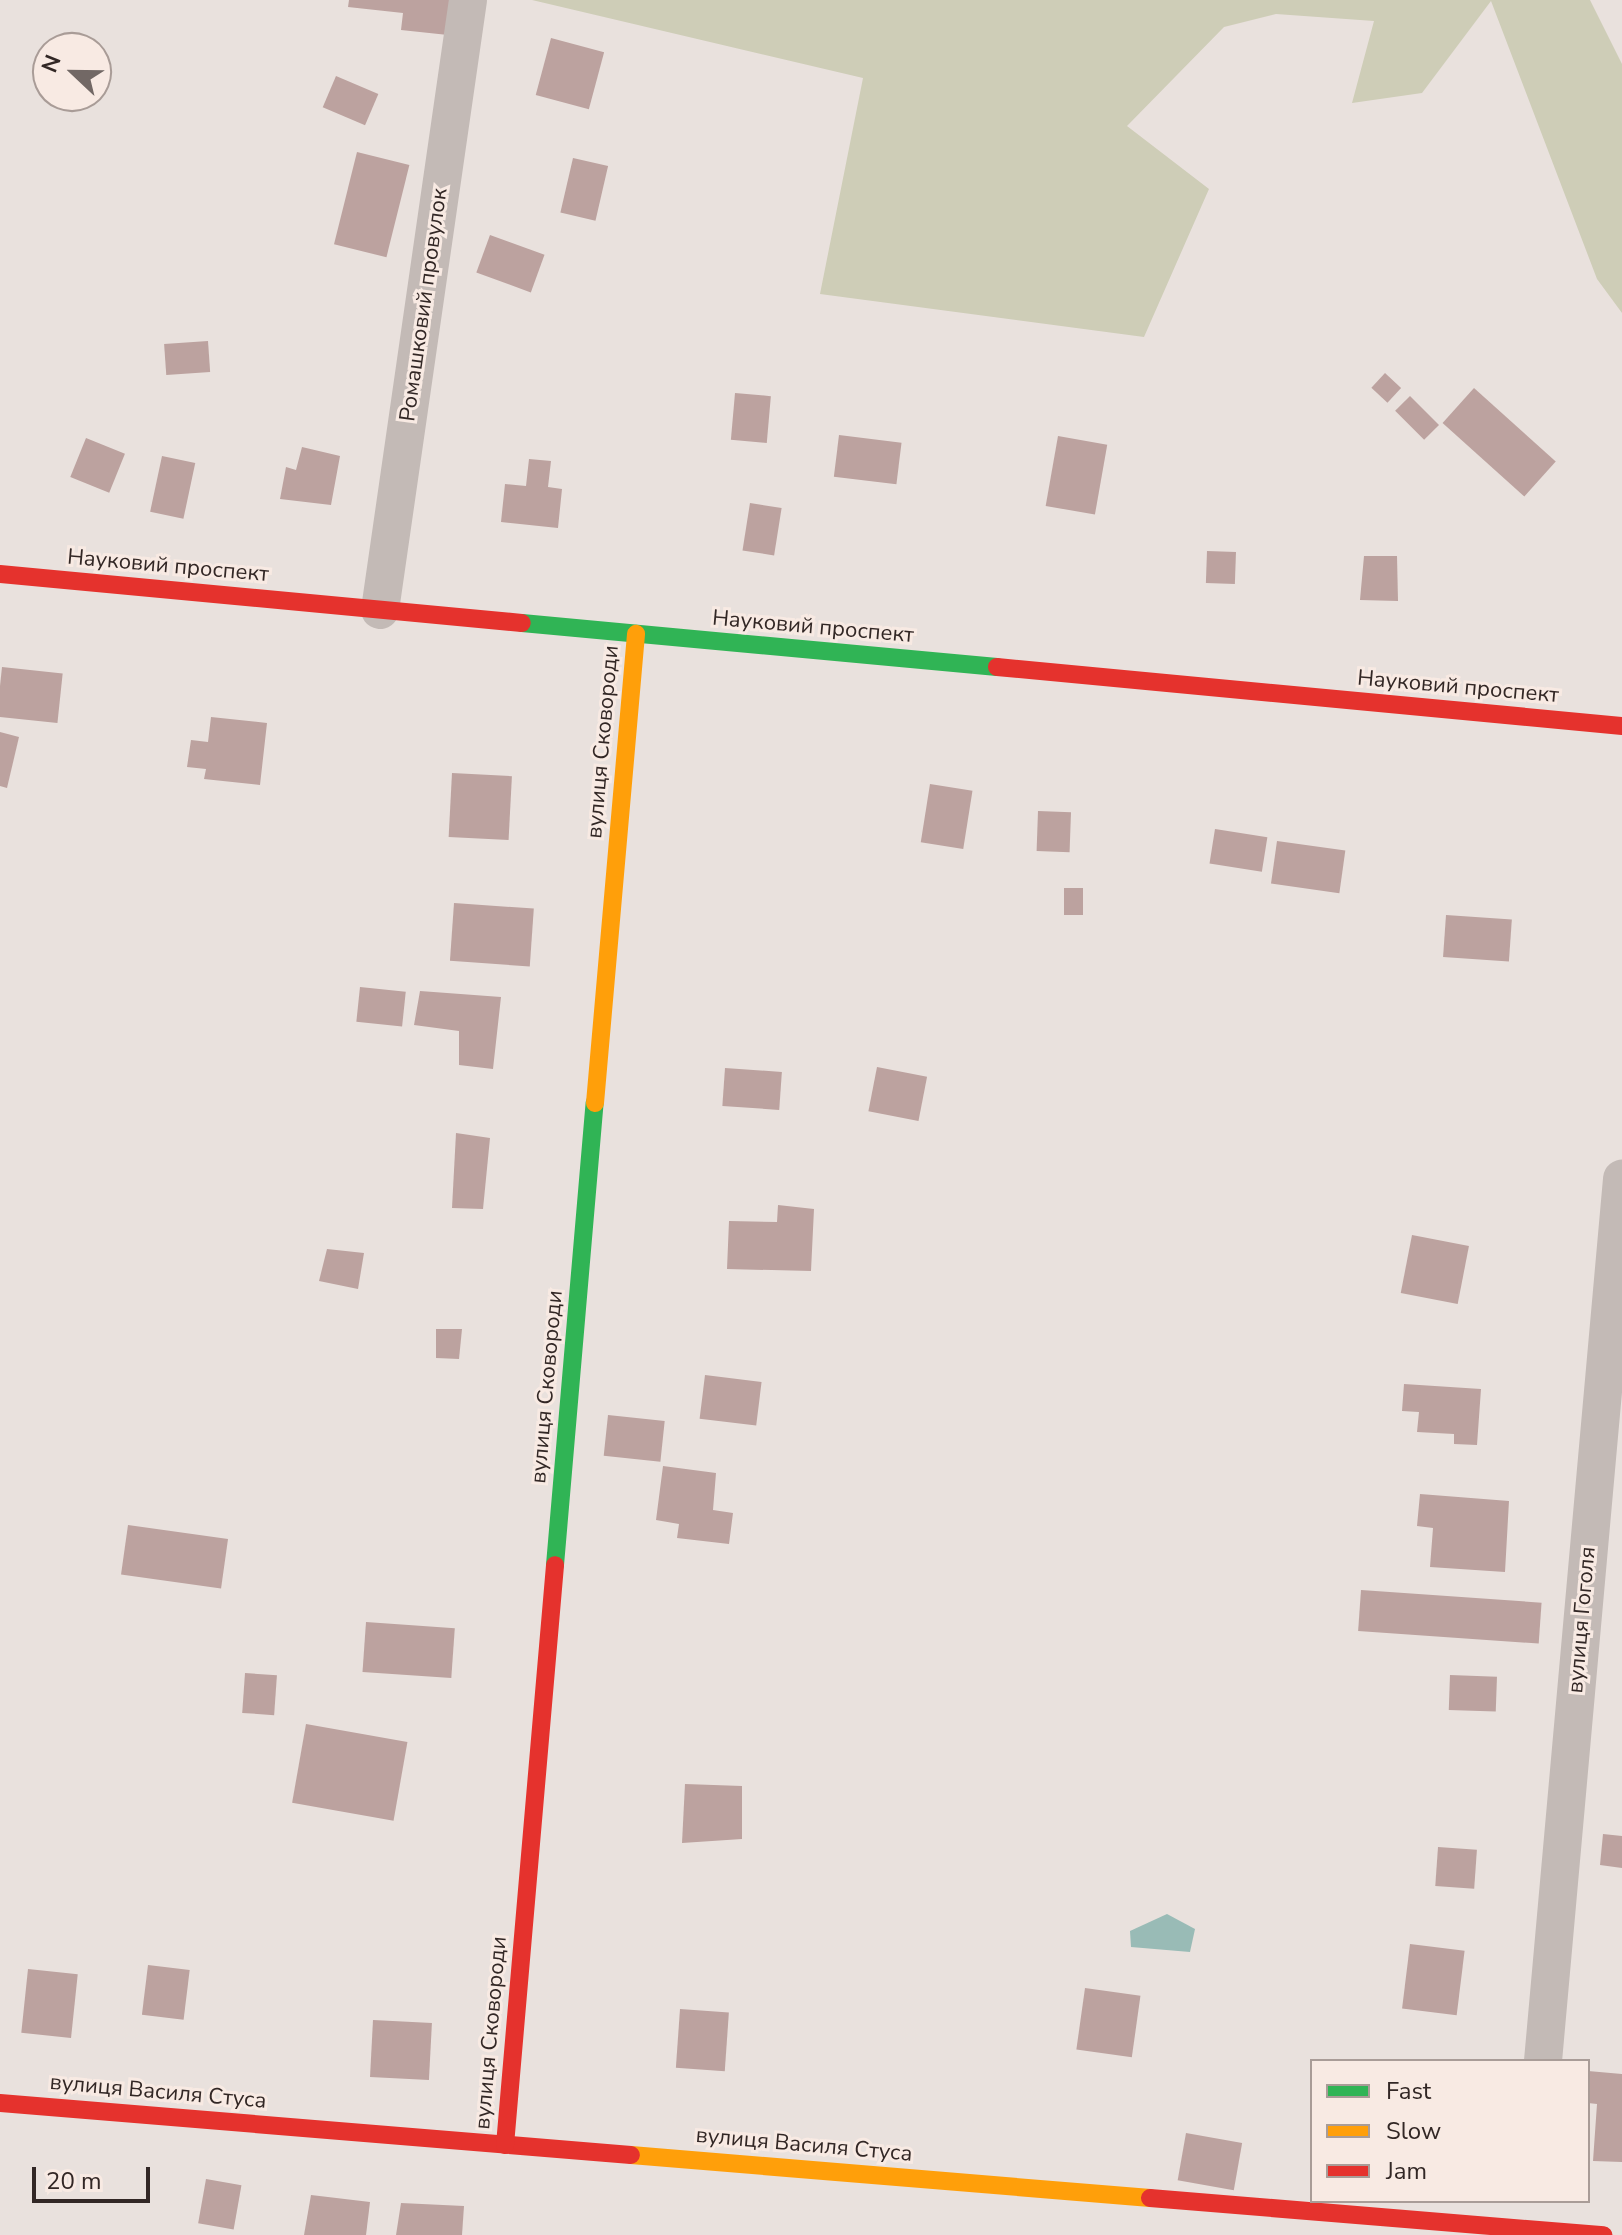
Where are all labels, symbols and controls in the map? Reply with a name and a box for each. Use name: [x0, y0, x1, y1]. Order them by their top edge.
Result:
north arrow: [32, 32, 112, 112]
text: N: [35, 51, 69, 77]
street label: Ромашковий провулок: [395, 187, 453, 423]
street label: Науковий проспект: [66, 544, 270, 588]
street label: Науковий проспект: [711, 605, 915, 649]
street label: вулиця Сковороди: [581, 644, 625, 840]
street label: Науковий проспект: [1356, 665, 1560, 709]
street label: вулиця Сковороди: [525, 1289, 569, 1485]
street label: вулиця Гоголя: [1562, 1546, 1602, 1694]
street label: вулиця Сковороди: [469, 1935, 513, 2131]
legend: [1310, 2059, 1590, 2203]
street label: вулиця Василя Стуса: [49, 2069, 267, 2115]
text: Fast: [1386, 2075, 1431, 2107]
text: Slow: [1386, 2115, 1441, 2147]
street label: вулиця Василя Стуса: [695, 2122, 913, 2168]
scale bar: [36, 2151, 154, 2201]
text: Jam: [1386, 2155, 1427, 2187]
text: 20 m: [46, 2165, 102, 2197]

